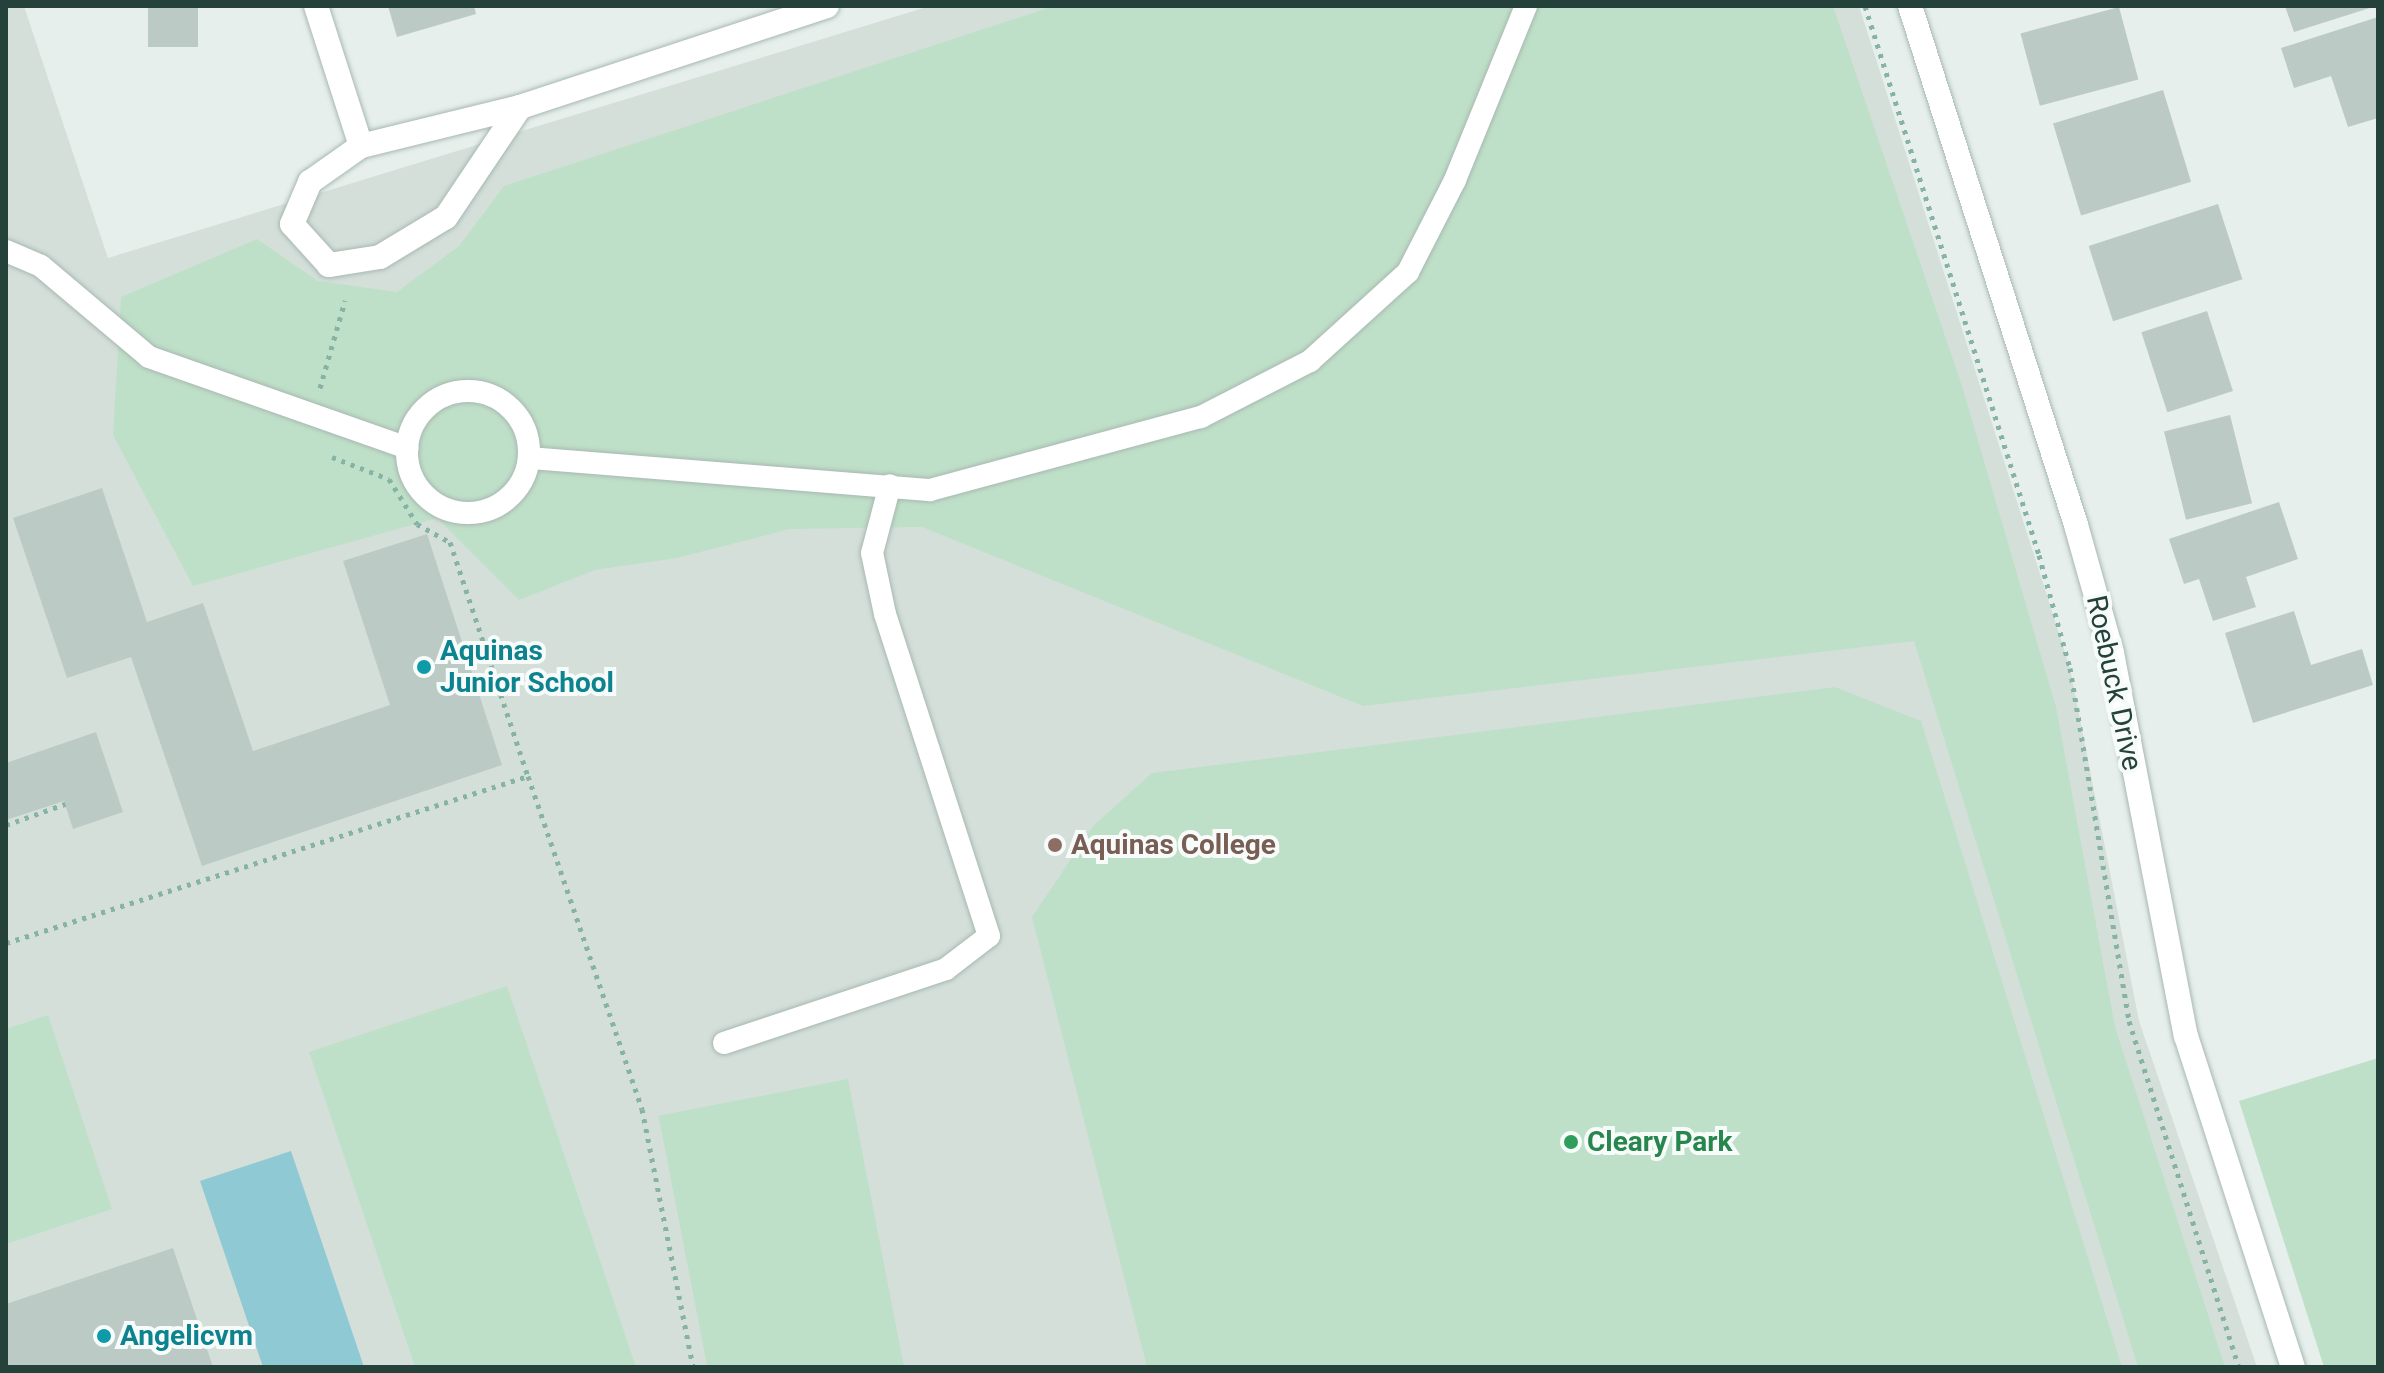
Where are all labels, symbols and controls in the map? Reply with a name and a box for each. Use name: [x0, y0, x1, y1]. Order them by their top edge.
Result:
street label: Roebuck Drive: [2079, 592, 2149, 774]
place label: Aquinas Junior School: [440, 634, 614, 700]
marker: Aquinas Junior School: [415, 658, 433, 676]
place label: Aquinas College: [1071, 828, 1276, 862]
marker: Aquinas College: [1046, 836, 1064, 854]
place label: Cleary Park: [1587, 1125, 1732, 1159]
marker: Cleary Park: [1562, 1133, 1580, 1151]
place label: Angelicvm: [120, 1319, 253, 1353]
marker: Angelicvm: [95, 1327, 113, 1345]

